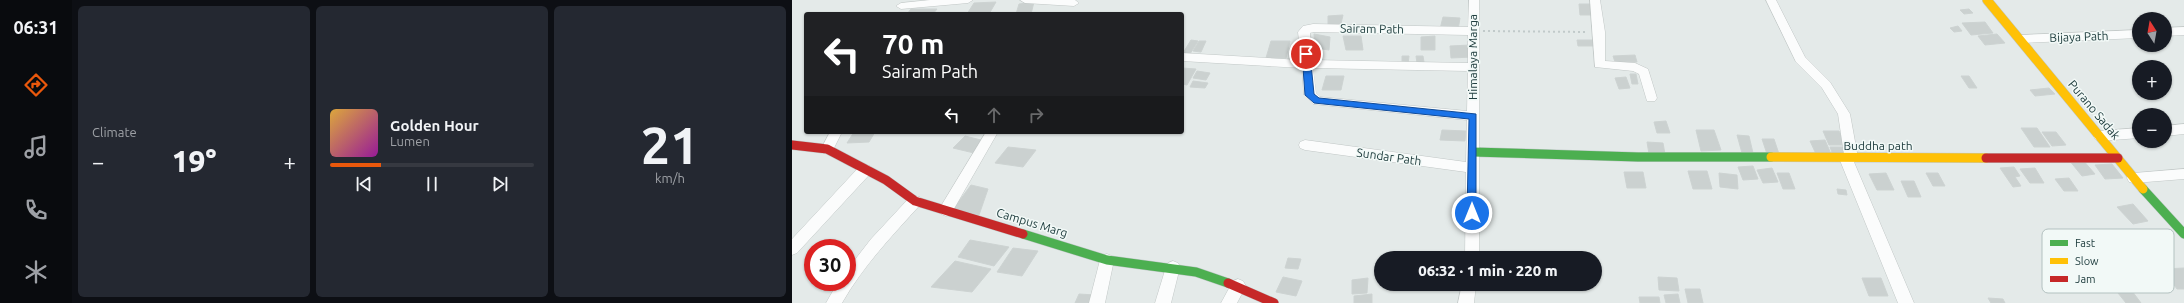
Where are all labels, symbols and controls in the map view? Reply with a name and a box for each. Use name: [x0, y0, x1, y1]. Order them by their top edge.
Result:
north arrow: [2132, 12, 2172, 52]
map controls: [2132, 12, 2172, 148]
street label: Himalaya Marga: [1466, 14, 1479, 100]
text: 06:31: [13, 17, 59, 37]
street label: Sairam Path: [1340, 21, 1404, 36]
icon: left: [816, 28, 868, 80]
text: 70 m: [882, 28, 944, 59]
street label: Bijaya Path: [2049, 29, 2109, 44]
pin: [1289, 37, 1323, 71]
icon: arrive: [1295, 43, 1317, 65]
button: +: [2132, 60, 2172, 100]
text: Sairam Path: [882, 61, 978, 81]
icon: directions: [22, 71, 50, 99]
street label: Purano Sadak: [2066, 78, 2123, 142]
icon: left: [941, 104, 963, 126]
icon: ahead: [983, 104, 1005, 126]
icon: right: [1025, 104, 1047, 126]
button: −: [2132, 108, 2172, 148]
text: 21: [641, 116, 699, 174]
text: Golden Hour: [390, 117, 479, 134]
text: Climate: [92, 125, 137, 139]
icon: music: [22, 133, 50, 161]
text: Lumen: [390, 134, 430, 148]
street label: Buddha path: [1843, 139, 1913, 152]
text: 19°: [172, 144, 216, 178]
street label: Sundar Path: [1356, 146, 1422, 167]
text: −: [92, 149, 104, 174]
text: +: [284, 149, 296, 174]
text: km/h: [655, 171, 685, 185]
icon: previous: [353, 173, 375, 195]
icon: pause: [421, 173, 443, 195]
icon: next: [489, 173, 511, 195]
position arrow: [1451, 192, 1493, 234]
icon: phone: [22, 196, 50, 224]
street label: Campus Marg: [995, 206, 1069, 240]
legend: [2042, 229, 2174, 293]
text: Fast: [2075, 237, 2096, 249]
speed limit sign: 30: [804, 239, 856, 291]
text: Slow: [2075, 255, 2099, 267]
icon: climate: [22, 258, 50, 286]
text: 06:32 · 1 min · 220 m: [1418, 262, 1558, 279]
text: Jam: [2075, 273, 2096, 285]

